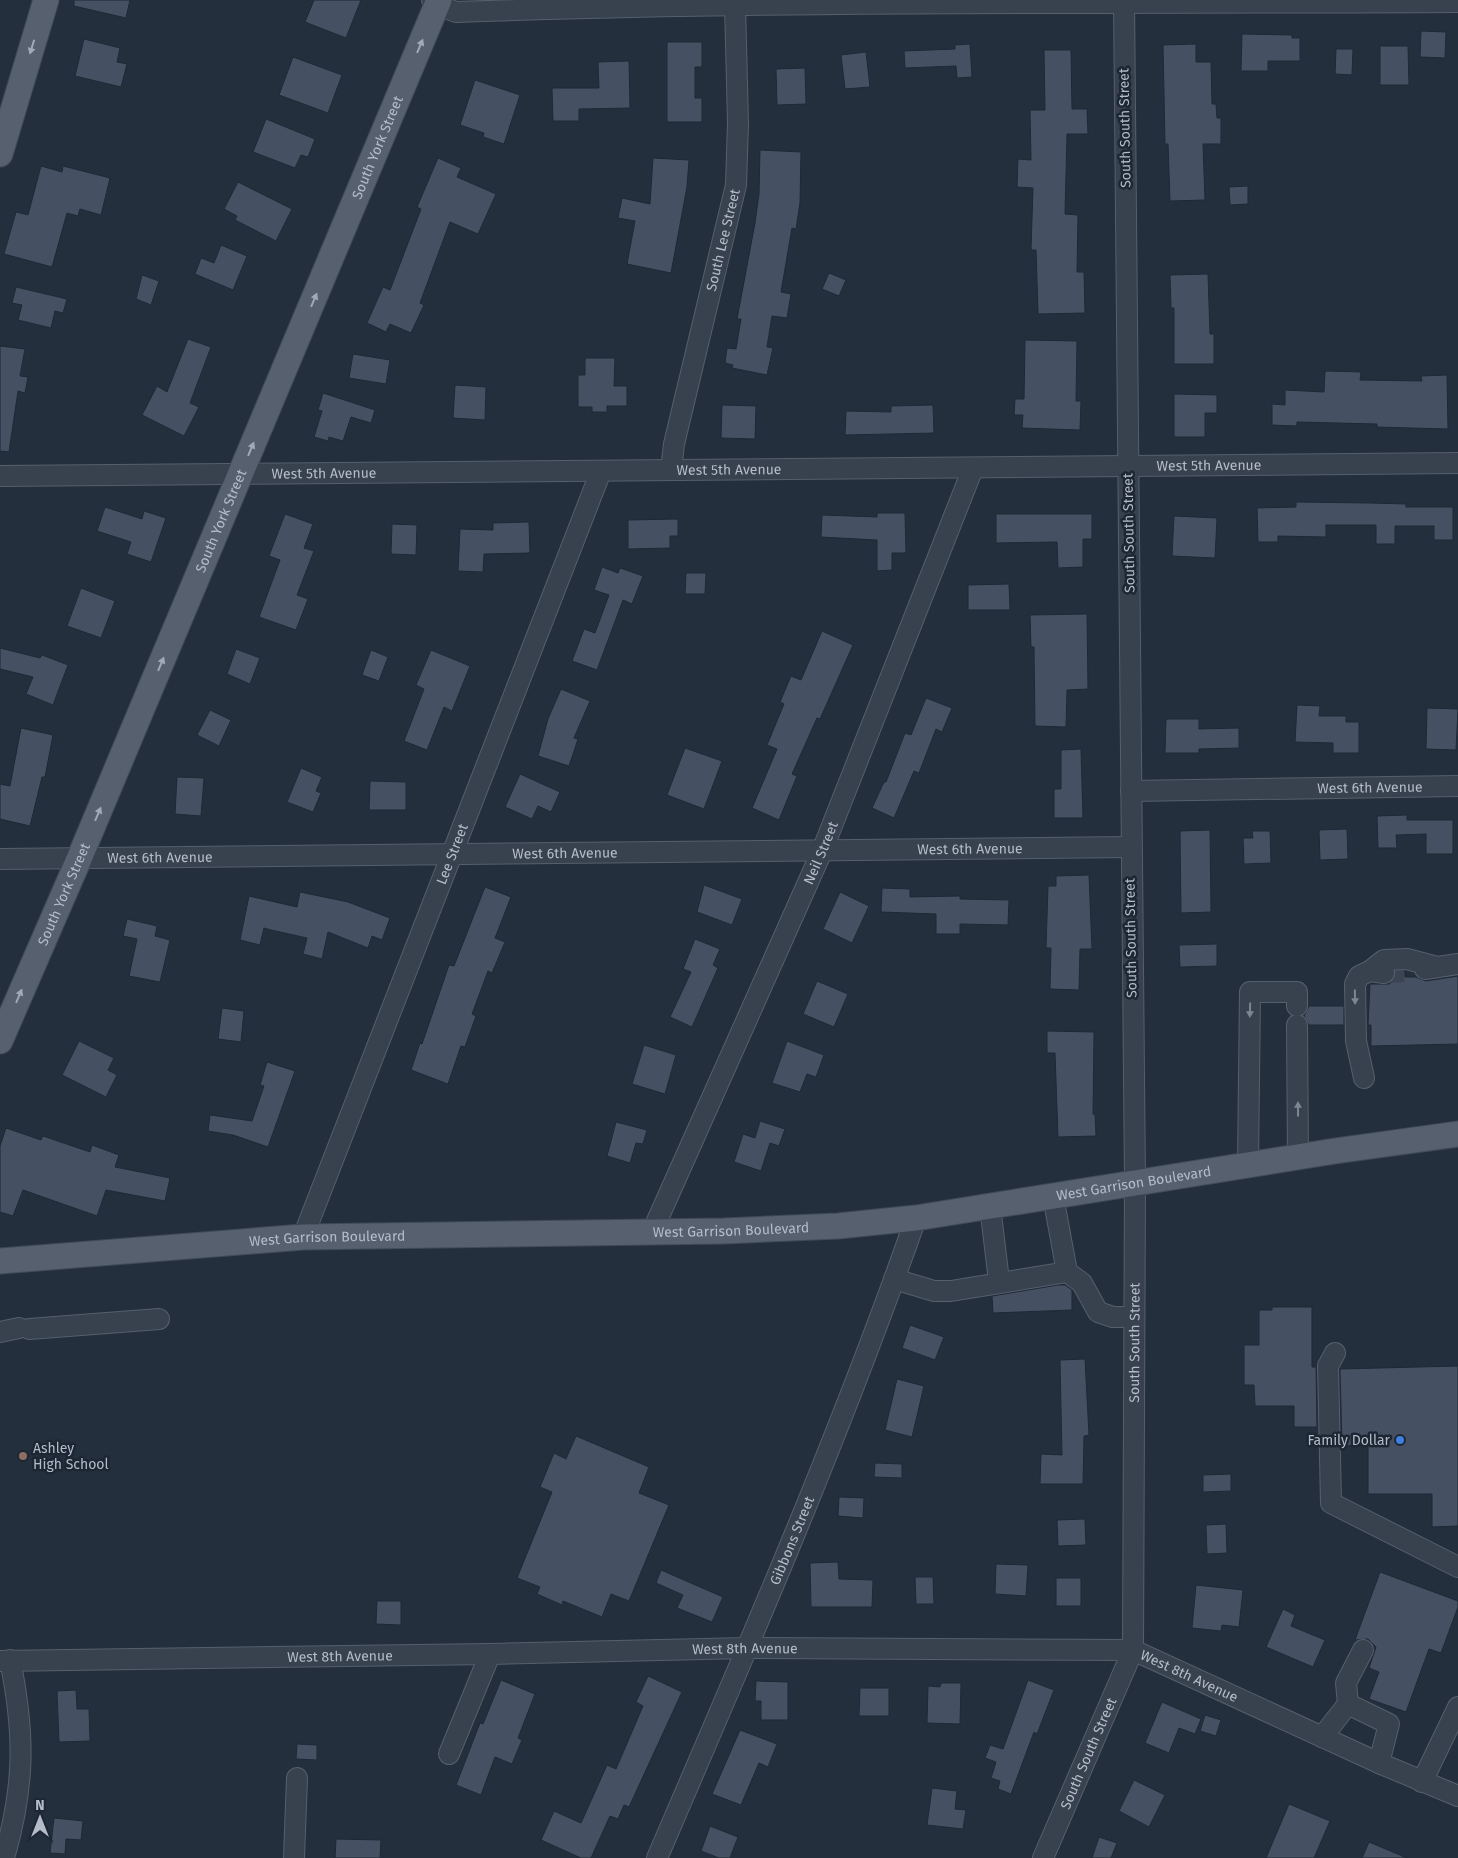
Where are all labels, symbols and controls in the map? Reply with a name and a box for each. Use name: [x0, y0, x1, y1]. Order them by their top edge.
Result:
one-way arrow: [27, 39, 35, 54]
one-way arrow: [416, 39, 424, 53]
street label: South South Street: [1115, 67, 1135, 188]
street label: South York Street: [348, 92, 407, 202]
street label: South Lee Street: [702, 186, 744, 293]
one-way arrow: [310, 293, 318, 307]
one-way arrow: [247, 442, 255, 457]
street label: West 5th Avenue: [1156, 456, 1261, 474]
street label: West 5th Avenue: [676, 461, 781, 478]
street label: West 5th Avenue: [271, 464, 376, 482]
street label: South York Street: [192, 466, 250, 575]
street label: South South Street: [1119, 472, 1139, 593]
one-way arrow: [157, 657, 165, 671]
street label: West 6th Avenue: [1317, 778, 1423, 797]
one-way arrow: [94, 807, 102, 821]
street label: Neil Street: [800, 818, 842, 887]
street label: Lee Street: [433, 820, 472, 887]
street label: South York Street: [34, 839, 94, 948]
street label: West 6th Avenue: [917, 840, 1023, 858]
street label: West 6th Avenue: [512, 844, 618, 862]
street label: West 6th Avenue: [107, 848, 213, 866]
street label: South South Street: [1121, 877, 1141, 998]
one-way arrow: [16, 989, 24, 1003]
one-way arrow: [1351, 990, 1359, 1006]
one-way arrow: [1246, 1003, 1254, 1019]
one-way arrow: [1294, 1101, 1302, 1117]
street label: West Garrison Boulevard: [1055, 1162, 1212, 1204]
street label: West Garrison Boulevard: [653, 1219, 810, 1241]
street label: West Garrison Boulevard: [248, 1227, 405, 1250]
street label: South South Street: [1126, 1282, 1143, 1403]
place label: Family Dollar: [1307, 1432, 1391, 1449]
marker: Family Dollar: [1394, 1434, 1406, 1446]
place label: Ashley High School: [33, 1440, 109, 1473]
marker: Ashley High School: [17, 1450, 29, 1462]
street label: Gibbons Street: [766, 1493, 818, 1587]
street label: West 8th Avenue: [692, 1639, 798, 1658]
street label: West 8th Avenue: [1138, 1646, 1241, 1706]
street label: West 8th Avenue: [287, 1647, 393, 1665]
street label: South South Street: [1057, 1694, 1120, 1812]
north arrow: [15, 1793, 65, 1843]
text: N: [35, 1797, 45, 1814]

